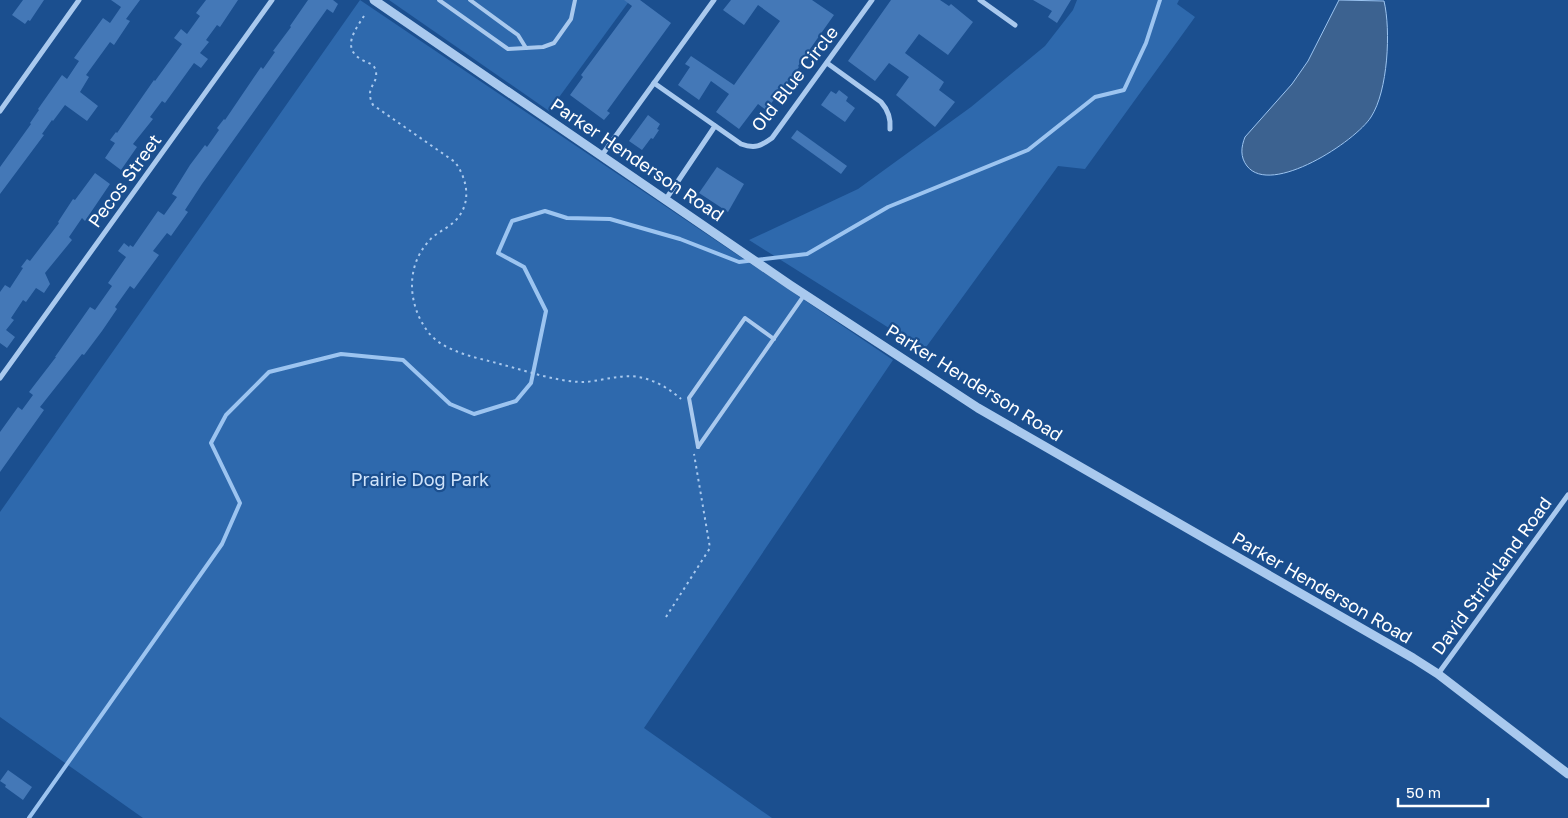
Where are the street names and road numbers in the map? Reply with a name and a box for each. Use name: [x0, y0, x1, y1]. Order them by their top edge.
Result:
street label: Old Blue Circle: [746, 21, 842, 136]
street label: Parker Henderson Road: [547, 93, 728, 225]
street label: Pecos Street: [83, 129, 165, 231]
street label: Parker Henderson Road: [882, 319, 1067, 446]
street label: David Strickland Road: [1427, 492, 1556, 659]
street label: Parker Henderson Road: [1229, 527, 1416, 648]

